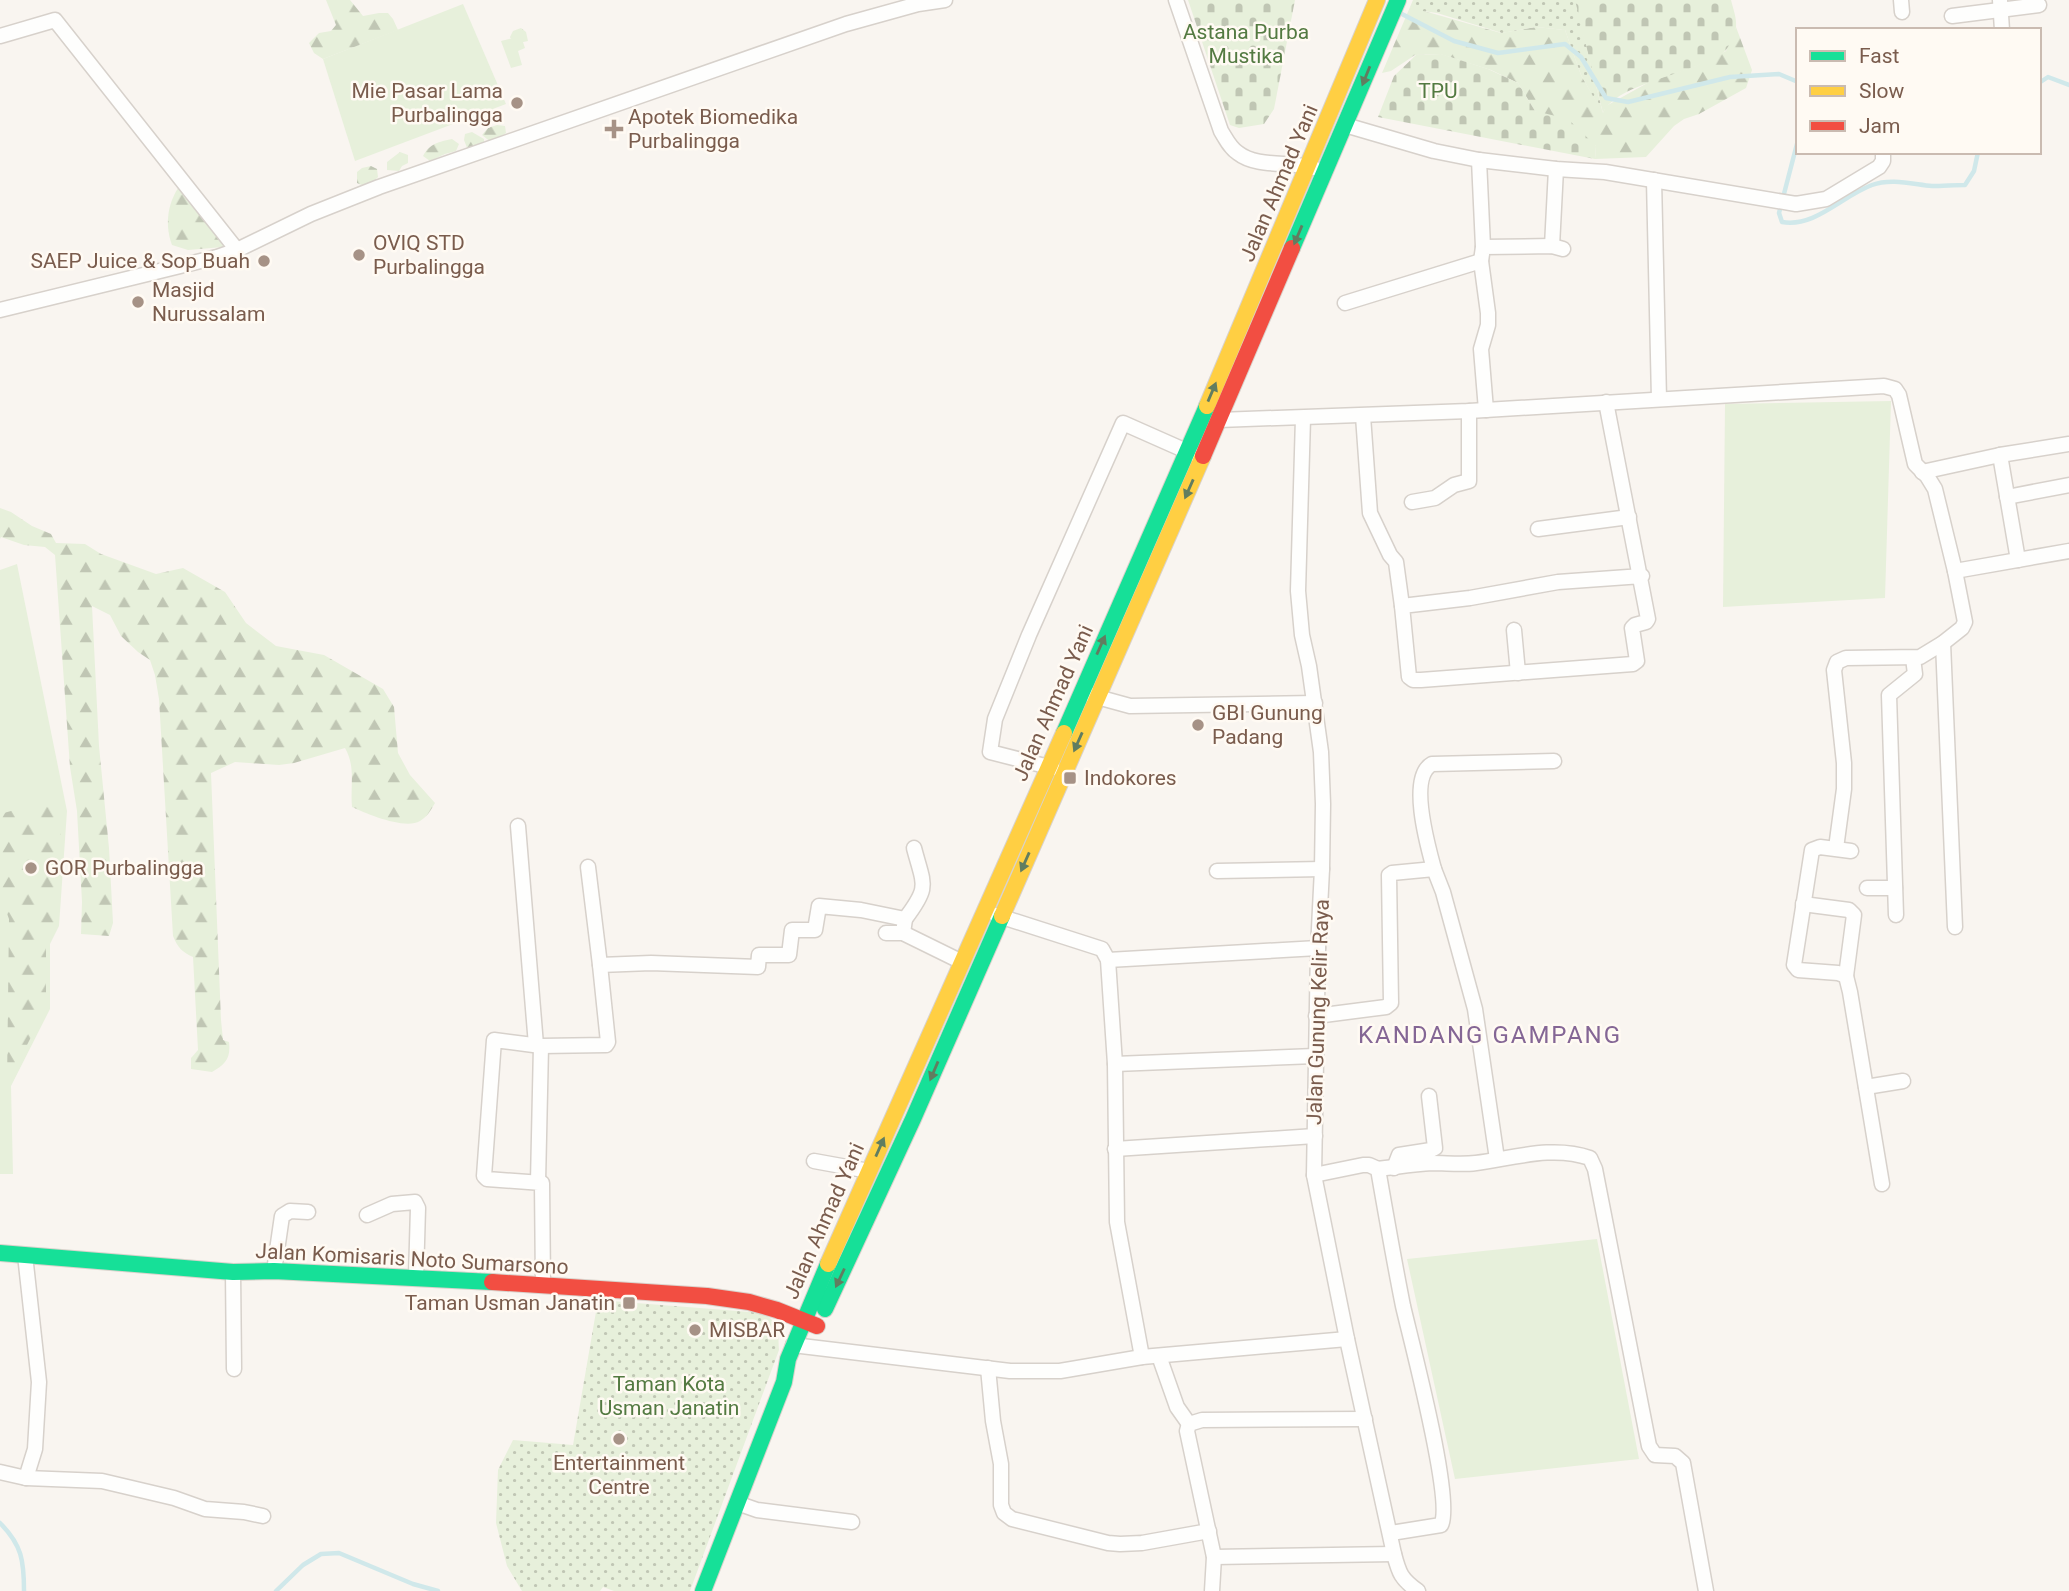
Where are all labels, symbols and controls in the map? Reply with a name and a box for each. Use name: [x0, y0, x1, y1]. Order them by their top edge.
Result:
park label: Astana Purba Mustika: [1183, 20, 1309, 68]
legend: [1796, 28, 2041, 154]
text: Fast: [1859, 44, 1900, 68]
one-way arrow: [1360, 65, 1371, 86]
place label: Mie Pasar Lama Purbalingga: [351, 79, 503, 127]
park label: TPU: [1418, 79, 1458, 103]
text: Slow: [1859, 79, 1905, 103]
marker: Mie Pasar Lama Purbalingga: [509, 95, 525, 111]
street label: Jalan Ahmad Yani: [1235, 101, 1323, 265]
place label: Apotek Biomedika Purbalingga: [628, 105, 798, 153]
text: Jam: [1859, 114, 1900, 138]
marker: Apotek Biomedika Purbalingga: [606, 121, 622, 137]
one-way arrow: [1292, 225, 1304, 245]
place label: OVIQ STD Purbalingga: [373, 231, 485, 279]
marker: OVIQ STD Purbalingga: [351, 247, 367, 263]
place label: SAEP Juice & Sop Buah: [30, 249, 250, 273]
marker: SAEP Juice & Sop Buah: [256, 253, 272, 269]
place label: Masjid Nurussalam: [152, 278, 265, 326]
marker: Masjid Nurussalam: [130, 294, 146, 310]
one-way arrow: [1206, 382, 1218, 402]
one-way arrow: [1183, 479, 1195, 499]
street label: Jalan Ahmad Yani: [1008, 621, 1098, 785]
one-way arrow: [1095, 635, 1107, 655]
place label: GBI Gunung Padang: [1212, 701, 1323, 749]
marker: GBI Gunung Padang: [1190, 717, 1206, 733]
one-way arrow: [1072, 732, 1084, 752]
place label: Indokores: [1084, 766, 1177, 790]
marker: Indokores: [1062, 770, 1078, 786]
one-way arrow: [1019, 852, 1031, 872]
place label: GOR Purbalingga: [45, 856, 204, 880]
marker: GOR Purbalingga: [23, 860, 39, 876]
street label: Jalan Gunung Kelir Raya: [1302, 899, 1334, 1125]
district label: KANDANG GAMPANG: [1358, 1021, 1622, 1049]
one-way arrow: [928, 1060, 939, 1081]
one-way arrow: [875, 1136, 886, 1157]
street label: Jalan Ahmad Yani: [779, 1139, 869, 1303]
street label: Jalan Komisaris Noto Sumarsono: [255, 1239, 569, 1279]
one-way arrow: [834, 1268, 846, 1288]
place label: Taman Usman Janatin: [405, 1291, 615, 1315]
marker: Taman Usman Janatin: [621, 1295, 637, 1311]
place label: MISBAR: [709, 1318, 785, 1342]
marker: MISBAR: [687, 1322, 703, 1338]
park label: Taman Kota Usman Janatin: [599, 1372, 739, 1420]
marker: Entertainment Centre: [611, 1431, 627, 1447]
place label: Entertainment Centre: [553, 1451, 685, 1499]

